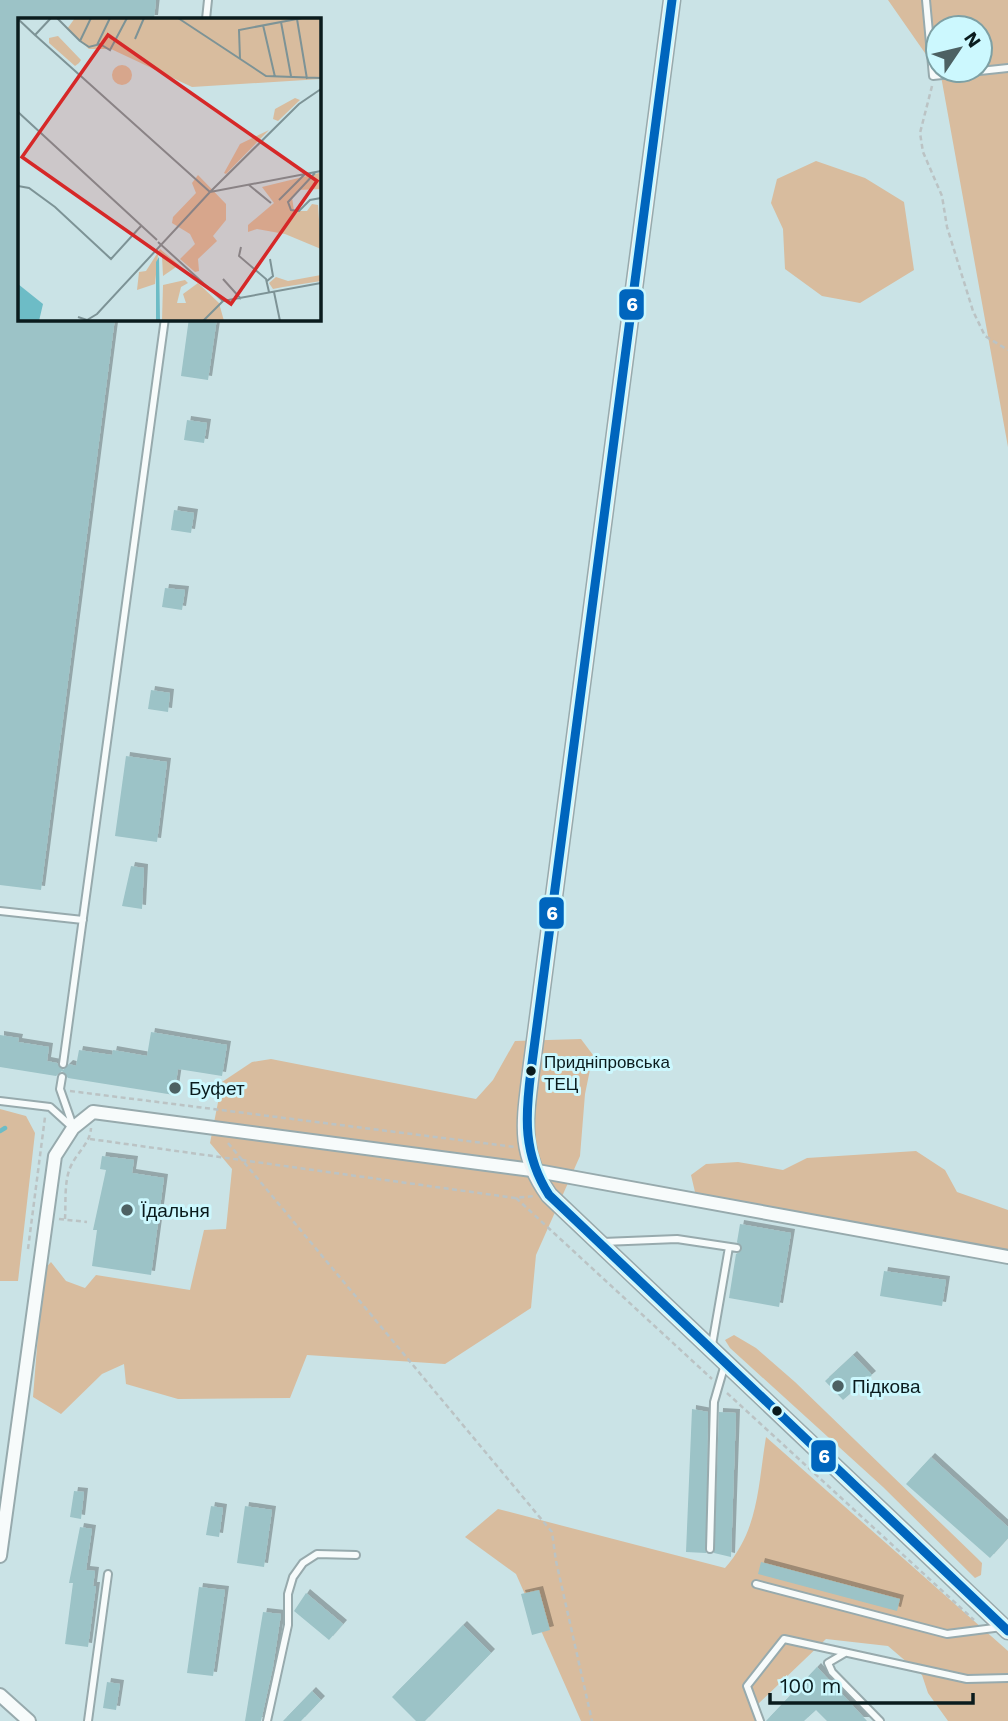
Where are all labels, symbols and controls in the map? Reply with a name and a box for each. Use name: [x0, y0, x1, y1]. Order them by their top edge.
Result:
north arrow: [924, 14, 994, 84]
inset map: [18, 18, 320, 320]
text: N: [959, 27, 986, 52]
line badge: 6: [618, 288, 645, 321]
text: 6: [626, 293, 638, 316]
line badge: 6: [538, 896, 565, 930]
text: 6: [546, 902, 558, 925]
place label: Придніпровська ТЕЦ: [544, 1052, 670, 1094]
marker: Придніпровська ТЕЦ: [524, 1064, 538, 1078]
place label: Буфет: [189, 1077, 245, 1100]
marker: Буфет: [167, 1080, 183, 1096]
place label: Їдальня: [141, 1199, 210, 1222]
marker: Їдальня: [119, 1202, 135, 1218]
place label: Підкова: [852, 1375, 921, 1398]
marker: Підкова: [830, 1378, 846, 1394]
unlabelled marker: [770, 1404, 784, 1418]
line badge: 6: [810, 1439, 837, 1473]
text: 6: [818, 1445, 830, 1468]
scale bar: [770, 1662, 973, 1706]
text: 100 m: [780, 1673, 842, 1698]

